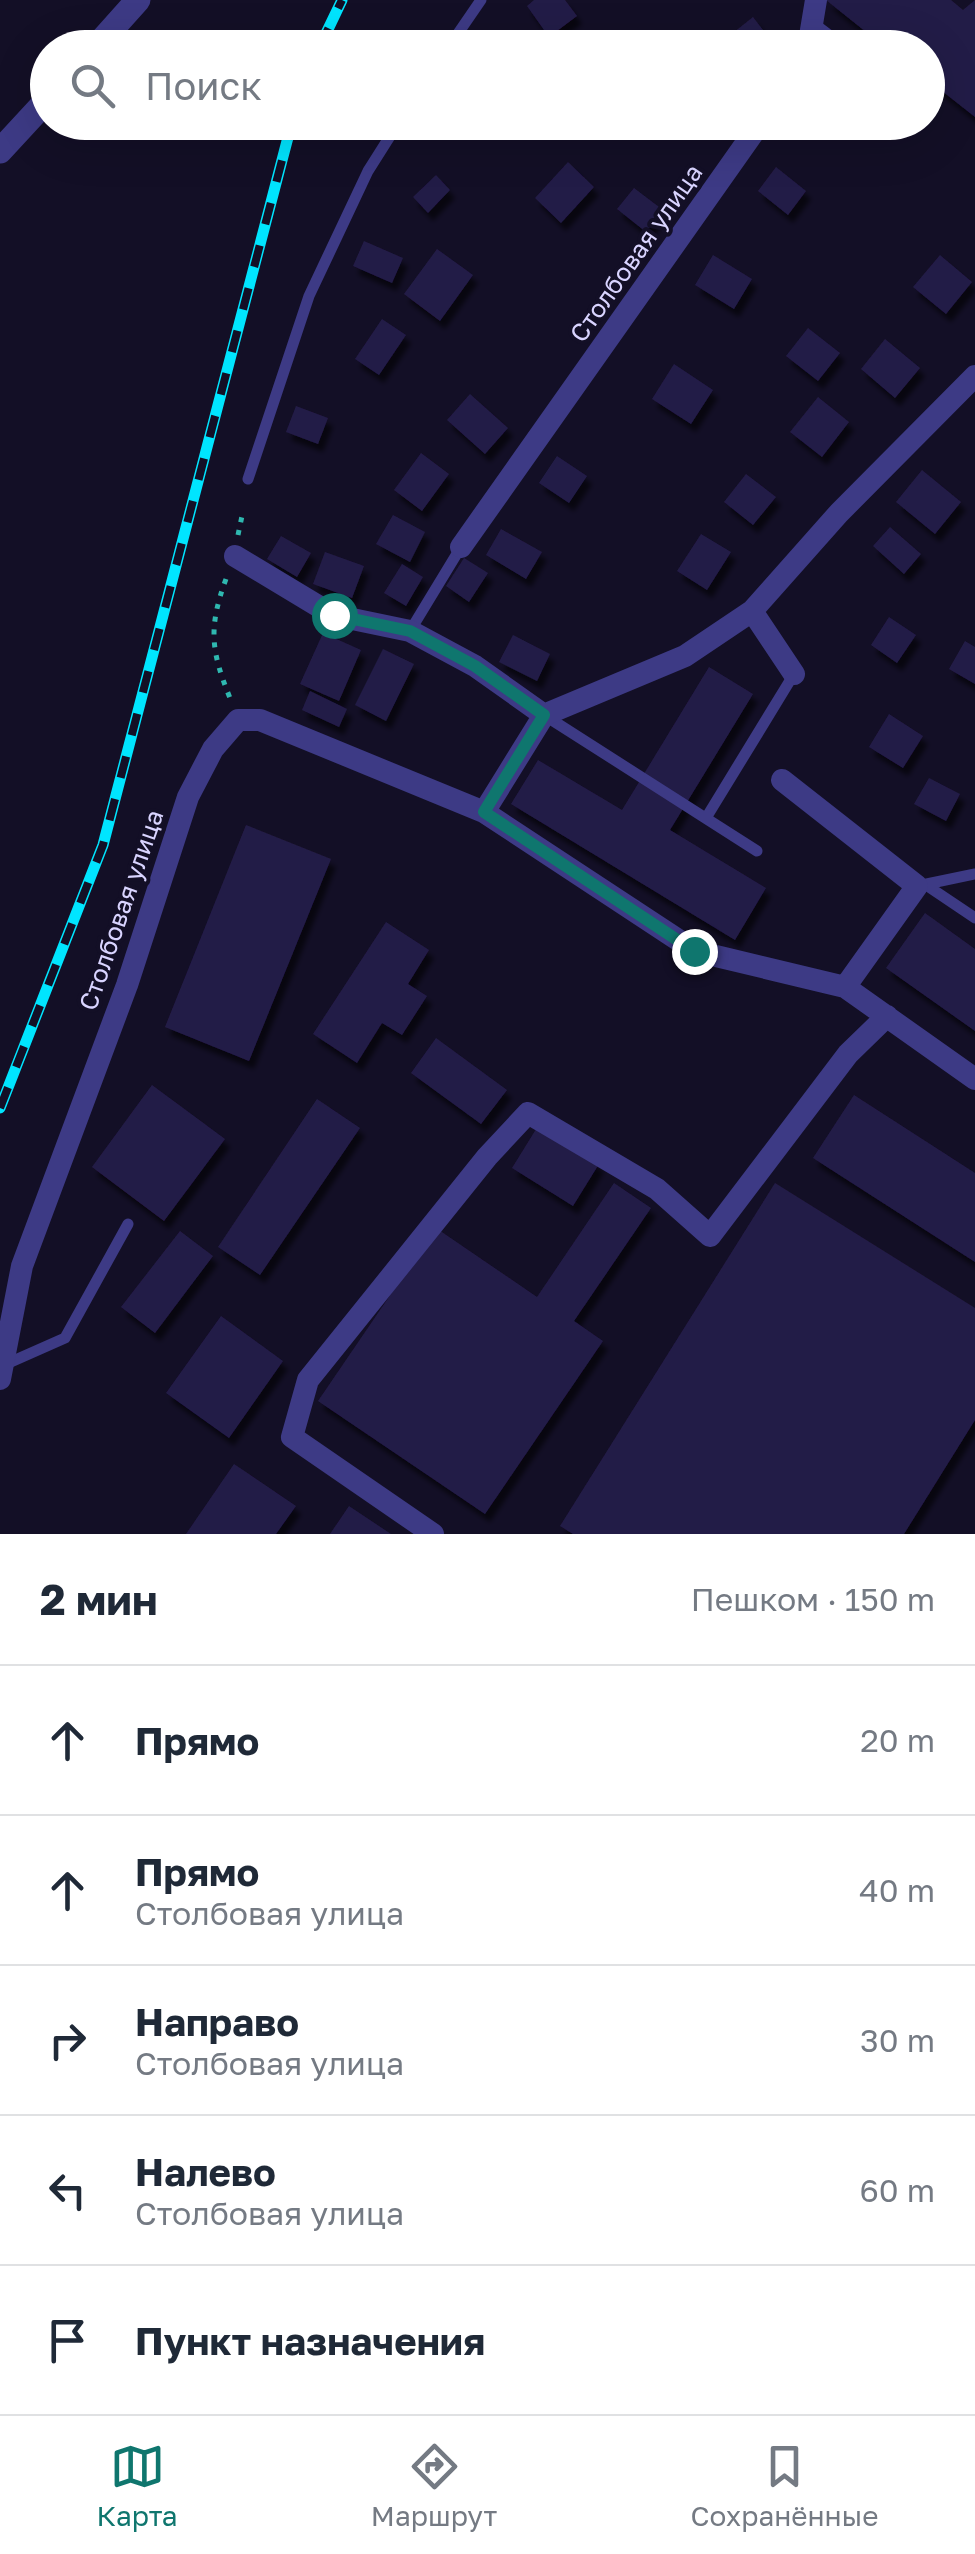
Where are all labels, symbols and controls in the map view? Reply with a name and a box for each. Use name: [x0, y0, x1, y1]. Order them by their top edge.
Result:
search box: [30, 30, 945, 140]
icon: search: [65, 58, 120, 113]
text: Поиск: [145, 63, 262, 108]
street label: Столбовая улица: [563, 158, 709, 348]
route start: [312, 593, 358, 639]
street label: Столбовая улица: [72, 805, 169, 1014]
route end: [672, 929, 718, 975]
text: 2 мин: [40, 1574, 158, 1624]
text: Пешком · 150 m: [691, 1580, 935, 1618]
icon: ahead: [40, 1713, 95, 1768]
text: Прямо: [135, 1718, 259, 1763]
text: 20 m: [860, 1721, 935, 1759]
text: Прямо: [135, 1849, 259, 1894]
icon: ahead: [40, 1863, 95, 1918]
text: 40 m: [859, 1871, 935, 1909]
text: Столбовая улица: [135, 1894, 404, 1932]
text: Направо: [135, 1999, 299, 2044]
icon: right: [40, 2013, 95, 2068]
text: 30 m: [860, 2021, 935, 2059]
text: Столбовая улица: [135, 2044, 404, 2082]
text: Налево: [135, 2149, 276, 2194]
icon: left: [40, 2163, 95, 2218]
text: 60 m: [859, 2171, 935, 2209]
text: Столбовая улица: [135, 2194, 404, 2232]
icon: arrive: [40, 2313, 95, 2368]
text: Пункт назначения: [135, 2318, 485, 2363]
tab: Карта: [97, 2439, 178, 2532]
tab: Маршрут: [371, 2439, 497, 2532]
tab: Сохранённые: [690, 2439, 878, 2532]

